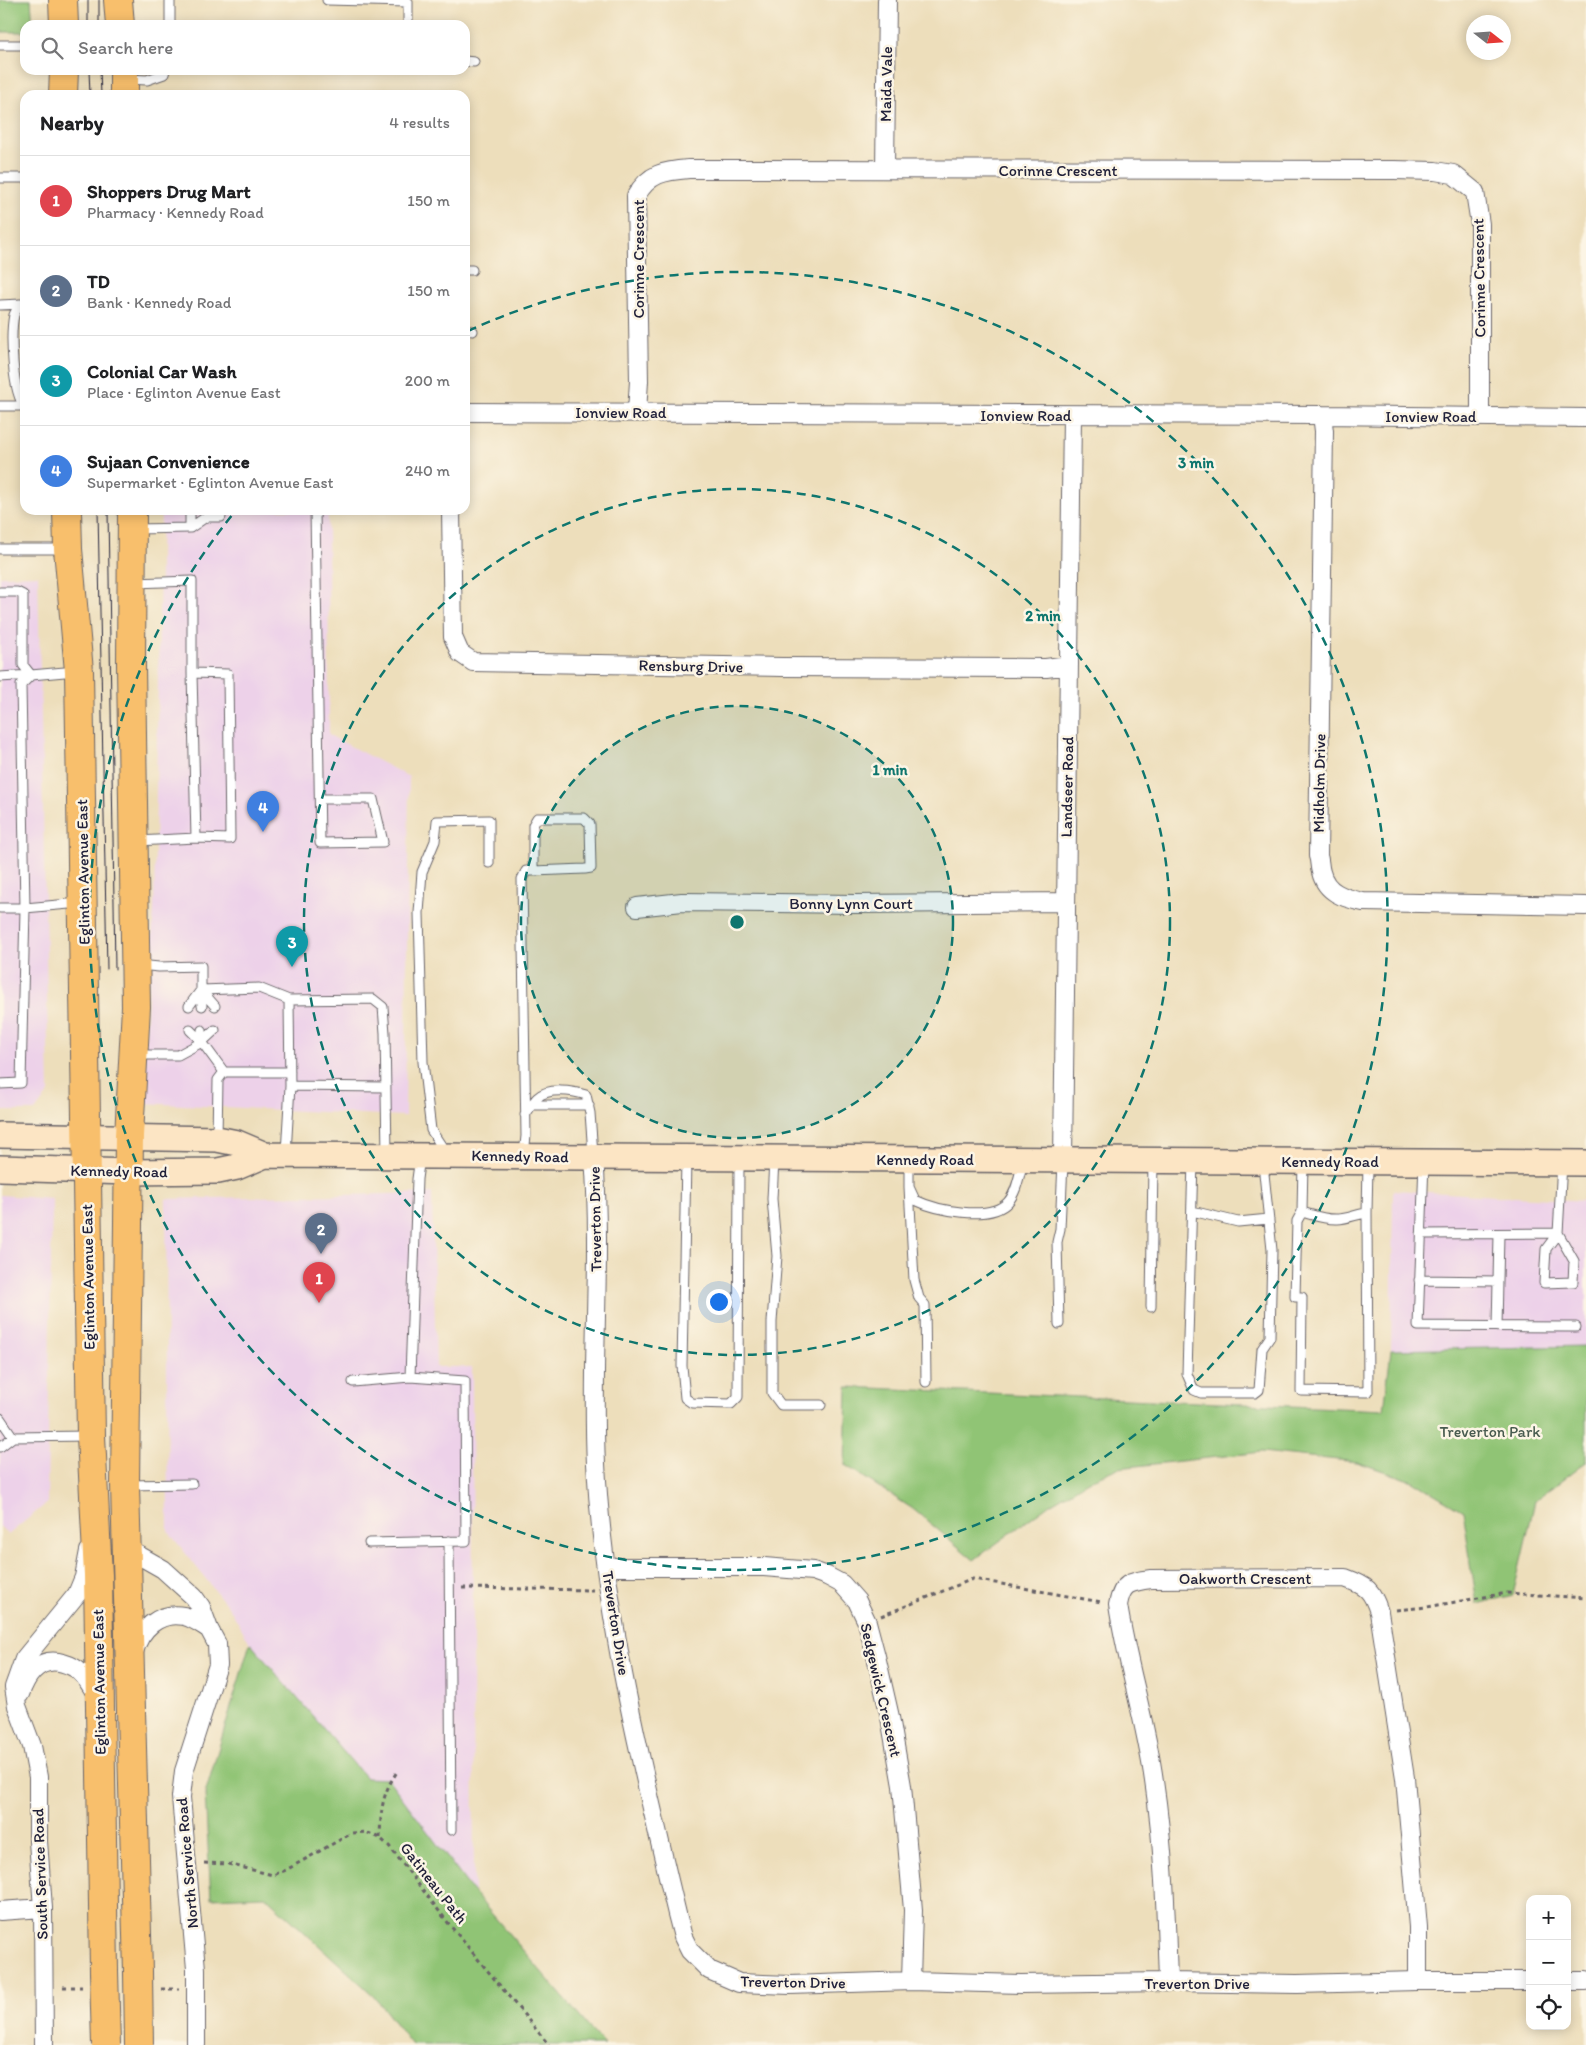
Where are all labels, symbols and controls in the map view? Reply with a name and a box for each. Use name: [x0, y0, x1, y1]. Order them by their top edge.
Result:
north arrow: [1466, 15, 1511, 60]
search box: [20, 20, 470, 75]
icon: search: [38, 34, 66, 62]
text: Search here: [78, 36, 173, 59]
street label: Maida Vale: [876, 46, 896, 122]
text: Nearby: [40, 110, 104, 135]
text: 4 results: [389, 113, 450, 132]
street label: Corinne Crescent: [998, 161, 1118, 180]
text: Shoppers Drug Mart: [87, 180, 251, 203]
text: 1: [52, 191, 60, 210]
text: 150 m: [407, 191, 450, 210]
street label: Corinne Crescent: [629, 199, 648, 319]
text: Pharmacy · Kennedy Road: [87, 203, 264, 222]
street label: Corinne Crescent: [1468, 218, 1490, 338]
text: TD: [87, 270, 110, 293]
text: 2: [52, 281, 60, 300]
text: 150 m: [407, 281, 450, 300]
text: Bank · Kennedy Road: [87, 293, 231, 312]
text: Colonial Car Wash: [87, 360, 237, 383]
text: 3: [52, 371, 60, 390]
text: 200 m: [405, 371, 450, 390]
text: Place · Eglinton Avenue East: [87, 383, 281, 402]
street label: Ionview Road: [575, 403, 667, 422]
street label: Ionview Road: [980, 406, 1072, 425]
street label: Ionview Road: [1385, 407, 1477, 426]
text: Sujaan Convenience: [87, 450, 250, 473]
text: 3 min: [1178, 454, 1215, 472]
text: 4: [51, 461, 61, 480]
text: 240 m: [405, 461, 450, 480]
text: Supermarket · Eglinton Avenue East: [87, 473, 334, 492]
text: 2 min: [1025, 607, 1062, 625]
street label: Rensburg Drive: [639, 656, 743, 676]
street label: Midholm Drive: [1309, 733, 1329, 833]
street label: Landseer Road: [1057, 736, 1077, 838]
text: 1 min: [873, 761, 908, 779]
pin: 4: [247, 791, 279, 832]
street label: Eglinton Avenue East: [72, 799, 94, 945]
street label: Bonny Lynn Court: [789, 894, 913, 913]
centre of rings: [728, 913, 746, 931]
pin: 3: [276, 926, 308, 967]
street label: Kennedy Road: [471, 1146, 569, 1166]
street label: Kennedy Road: [876, 1150, 974, 1169]
street label: Kennedy Road: [1281, 1152, 1379, 1171]
street label: Kennedy Road: [70, 1161, 168, 1181]
street label: Treverton Drive: [585, 1166, 605, 1272]
street label: Eglinton Avenue East: [77, 1204, 99, 1350]
pin: 2: [305, 1213, 337, 1254]
pin: 1: [303, 1262, 335, 1303]
your location: [706, 1289, 732, 1315]
park label: Treverton Park: [1439, 1422, 1541, 1441]
street label: Treverton Drive: [598, 1569, 634, 1677]
street label: Oakworth Crescent: [1179, 1569, 1311, 1588]
street label: Eglinton Avenue East: [88, 1609, 110, 1755]
street label: Sedgewick Crescent: [856, 1621, 906, 1759]
street label: North Service Road: [172, 1797, 202, 1929]
street label: South Service Road: [28, 1808, 52, 1940]
street label: Gatineau Path: [396, 1839, 472, 1927]
map controls: [1526, 1895, 1571, 2030]
button: +: [1526, 1895, 1571, 1940]
button: −: [1526, 1940, 1571, 1985]
street label: Treverton Drive: [740, 1972, 846, 1992]
street label: Treverton Drive: [1144, 1974, 1250, 1993]
button: locate: [1526, 1985, 1571, 2030]

